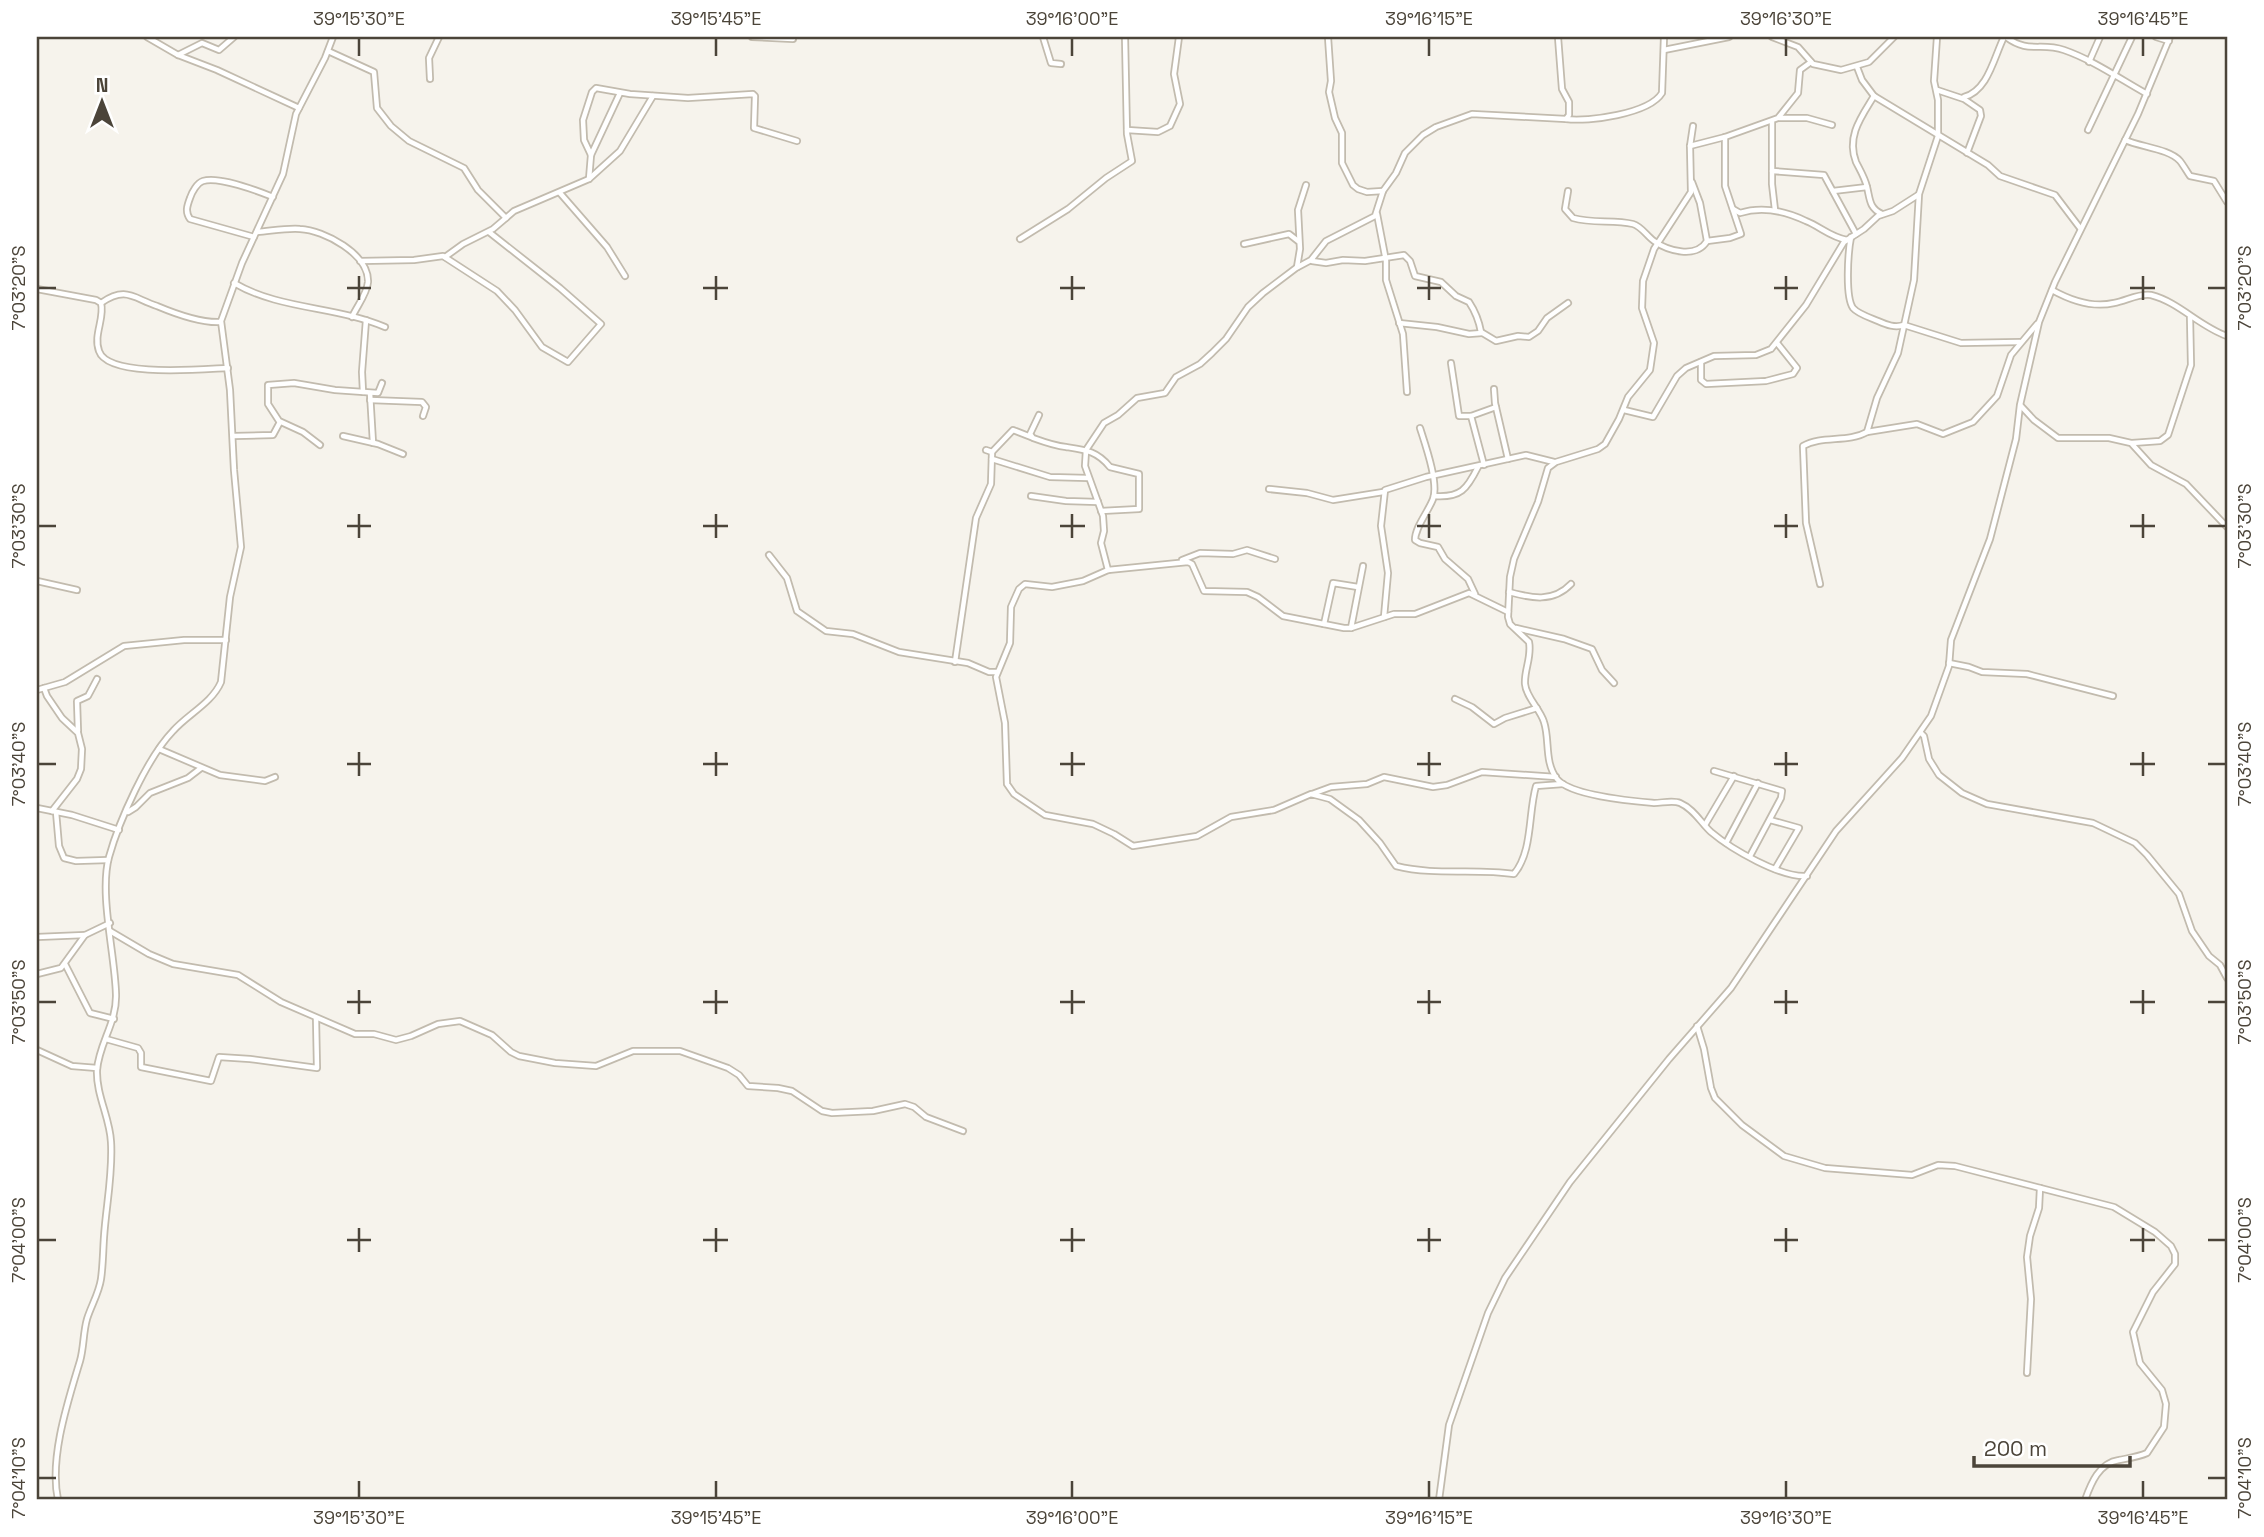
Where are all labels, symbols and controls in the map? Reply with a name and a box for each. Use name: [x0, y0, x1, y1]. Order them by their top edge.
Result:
text: 39°15'30"E: [313, 7, 405, 30]
text: 39°15'45"E: [671, 7, 761, 30]
text: 39°16'00"E: [1026, 7, 1118, 30]
text: 39°16'15"E: [1385, 7, 1473, 30]
text: 39°16'30"E: [1740, 7, 1832, 30]
text: 39°16'45"E: [2098, 7, 2188, 30]
north arrow: [66, 66, 136, 136]
text: N: [96, 73, 108, 98]
text: 7°03'20"S: [7, 245, 30, 331]
text: 7°03'20"S: [2233, 245, 2256, 331]
text: 7°03'30"S: [7, 483, 30, 569]
text: 7°03'30"S: [2233, 483, 2256, 569]
text: 7°03'40"S: [7, 722, 30, 806]
text: 7°03'40"S: [2233, 722, 2256, 806]
text: 7°03'50"S: [7, 960, 30, 1044]
text: 7°03'50"S: [2233, 960, 2256, 1044]
text: 7°04'00"S: [7, 1197, 30, 1283]
text: 7°04'00"S: [2233, 1197, 2256, 1283]
scale bar: [1974, 1425, 2129, 1469]
text: 200 m: [1984, 1435, 2047, 1462]
text: 7°04'10"S: [7, 1437, 30, 1519]
text: 7°04'10"S: [2233, 1437, 2256, 1519]
text: 39°15'30"E: [313, 1506, 405, 1529]
text: 39°15'45"E: [671, 1506, 761, 1529]
text: 39°16'00"E: [1026, 1506, 1118, 1529]
text: 39°16'15"E: [1385, 1506, 1473, 1529]
text: 39°16'30"E: [1740, 1506, 1832, 1529]
text: 39°16'45"E: [2098, 1506, 2188, 1529]

